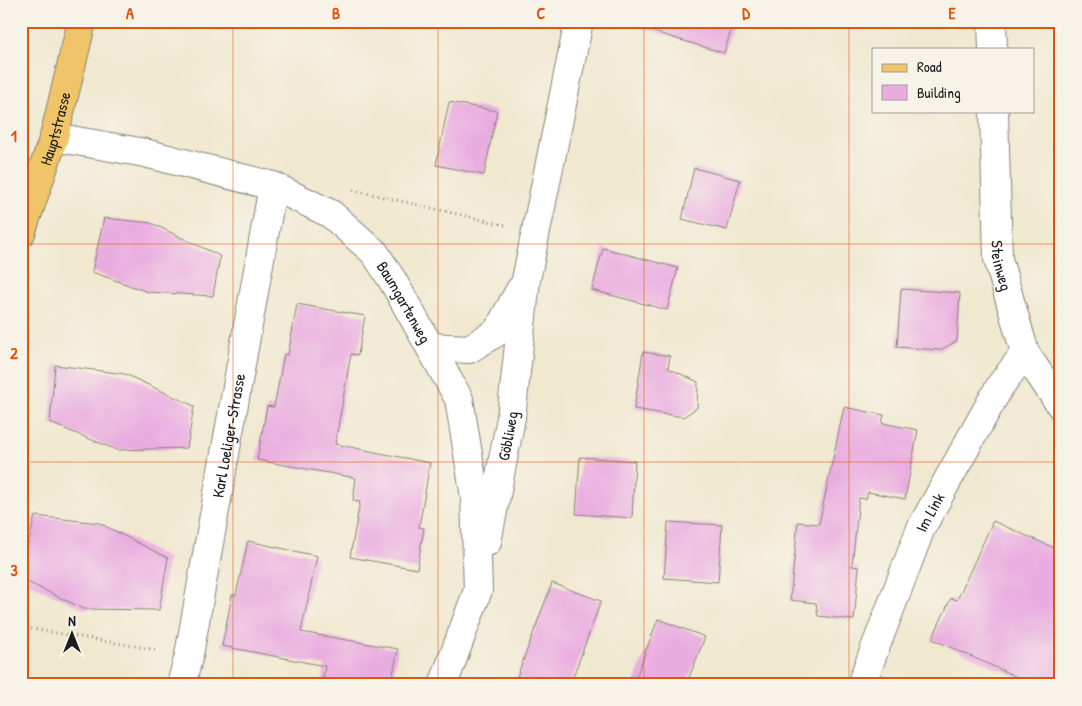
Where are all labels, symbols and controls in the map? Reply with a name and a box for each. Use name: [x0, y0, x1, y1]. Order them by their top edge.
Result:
text: A: [126, 2, 134, 24]
text: B: [332, 2, 340, 24]
text: C: [537, 2, 546, 24]
text: D: [742, 2, 750, 24]
text: E: [948, 2, 956, 24]
legend: [872, 48, 1034, 112]
text: Road: [917, 56, 942, 77]
text: Building: [917, 82, 961, 103]
street label: Hauptstrasse: [34, 89, 76, 168]
text: 1: [11, 125, 17, 147]
street label: Steinweg: [987, 240, 1018, 293]
street label: Baumgartenweg: [372, 257, 437, 347]
text: 2: [10, 342, 18, 364]
street label: Karl Loeliger-Strasse: [206, 371, 250, 499]
street label: Göbliweg: [492, 410, 523, 462]
street label: Im Link: [910, 488, 950, 535]
text: 3: [10, 559, 18, 581]
north arrow: [48, 608, 98, 658]
text: N: [68, 611, 76, 630]

